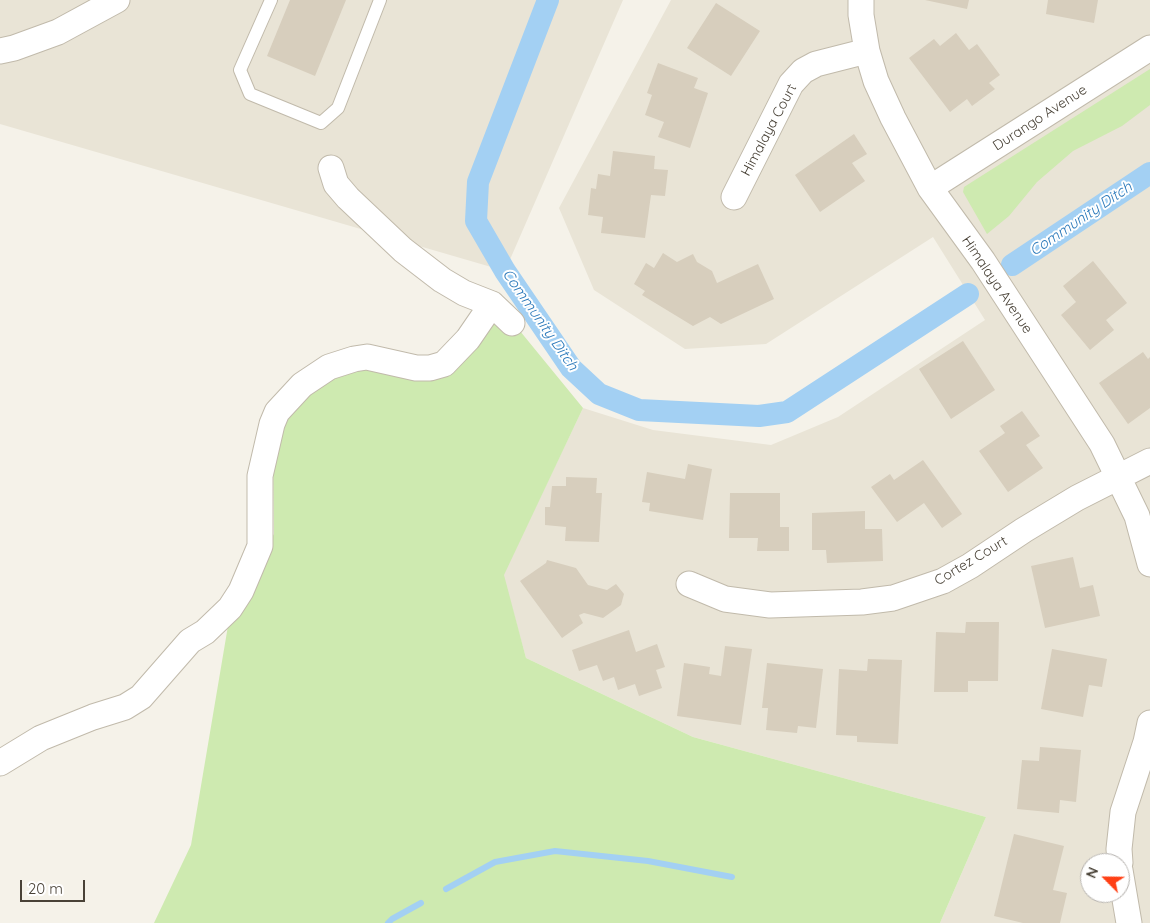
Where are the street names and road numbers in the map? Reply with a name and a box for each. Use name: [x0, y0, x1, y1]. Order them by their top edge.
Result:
street label: Himalaya Court: [738, 81, 800, 179]
street label: Durango Avenue: [990, 81, 1090, 155]
street label: Himalaya Avenue: [958, 233, 1036, 337]
street label: Cortez Court: [932, 533, 1010, 589]

